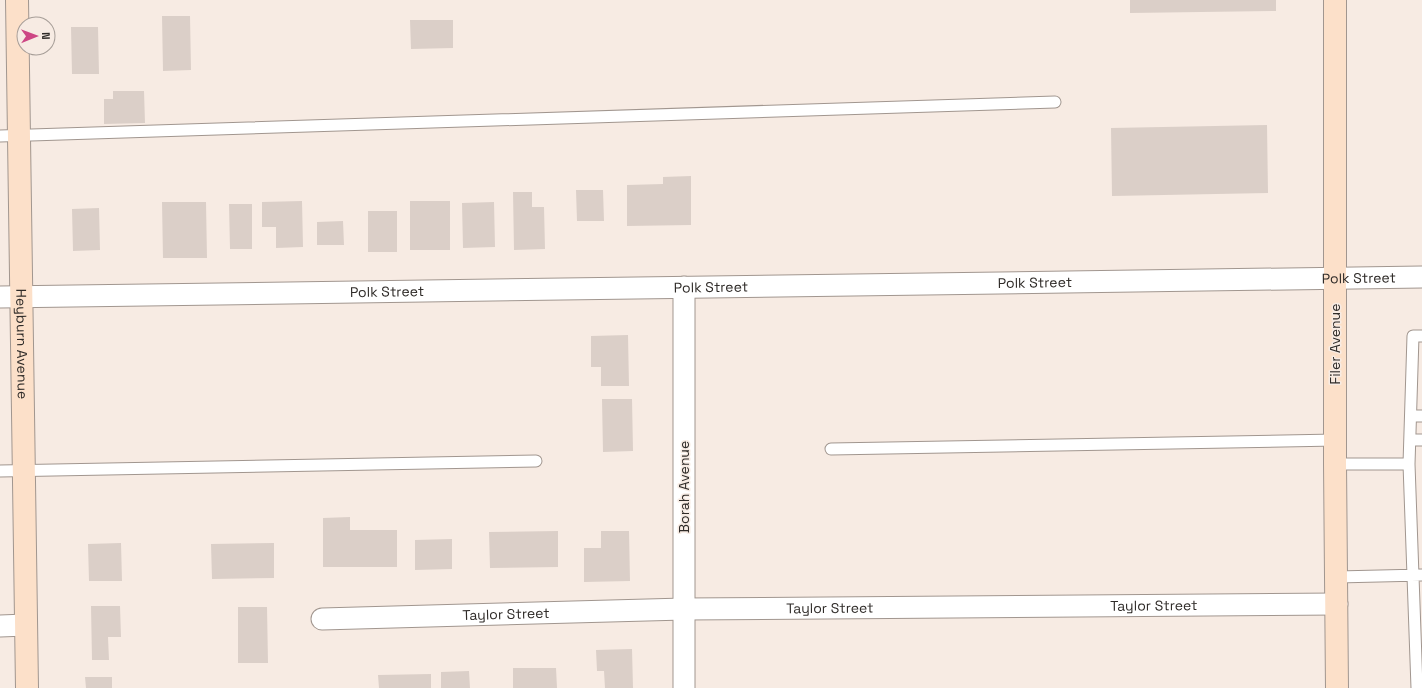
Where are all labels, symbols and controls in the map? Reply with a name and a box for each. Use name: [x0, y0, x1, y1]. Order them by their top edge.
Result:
north arrow: [16, 16, 56, 56]
text: N: [39, 32, 53, 40]
street label: Polk Street: [1322, 268, 1396, 287]
street label: Polk Street: [998, 273, 1072, 292]
street label: Polk Street: [674, 277, 748, 297]
street label: Polk Street: [350, 282, 424, 301]
street label: Heyburn Avenue: [12, 289, 32, 399]
street label: Filer Avenue: [1326, 304, 1344, 384]
street label: Borah Avenue: [675, 441, 693, 533]
street label: Taylor Street: [1110, 596, 1198, 615]
street label: Taylor Street: [786, 599, 874, 617]
street label: Taylor Street: [462, 604, 550, 624]

